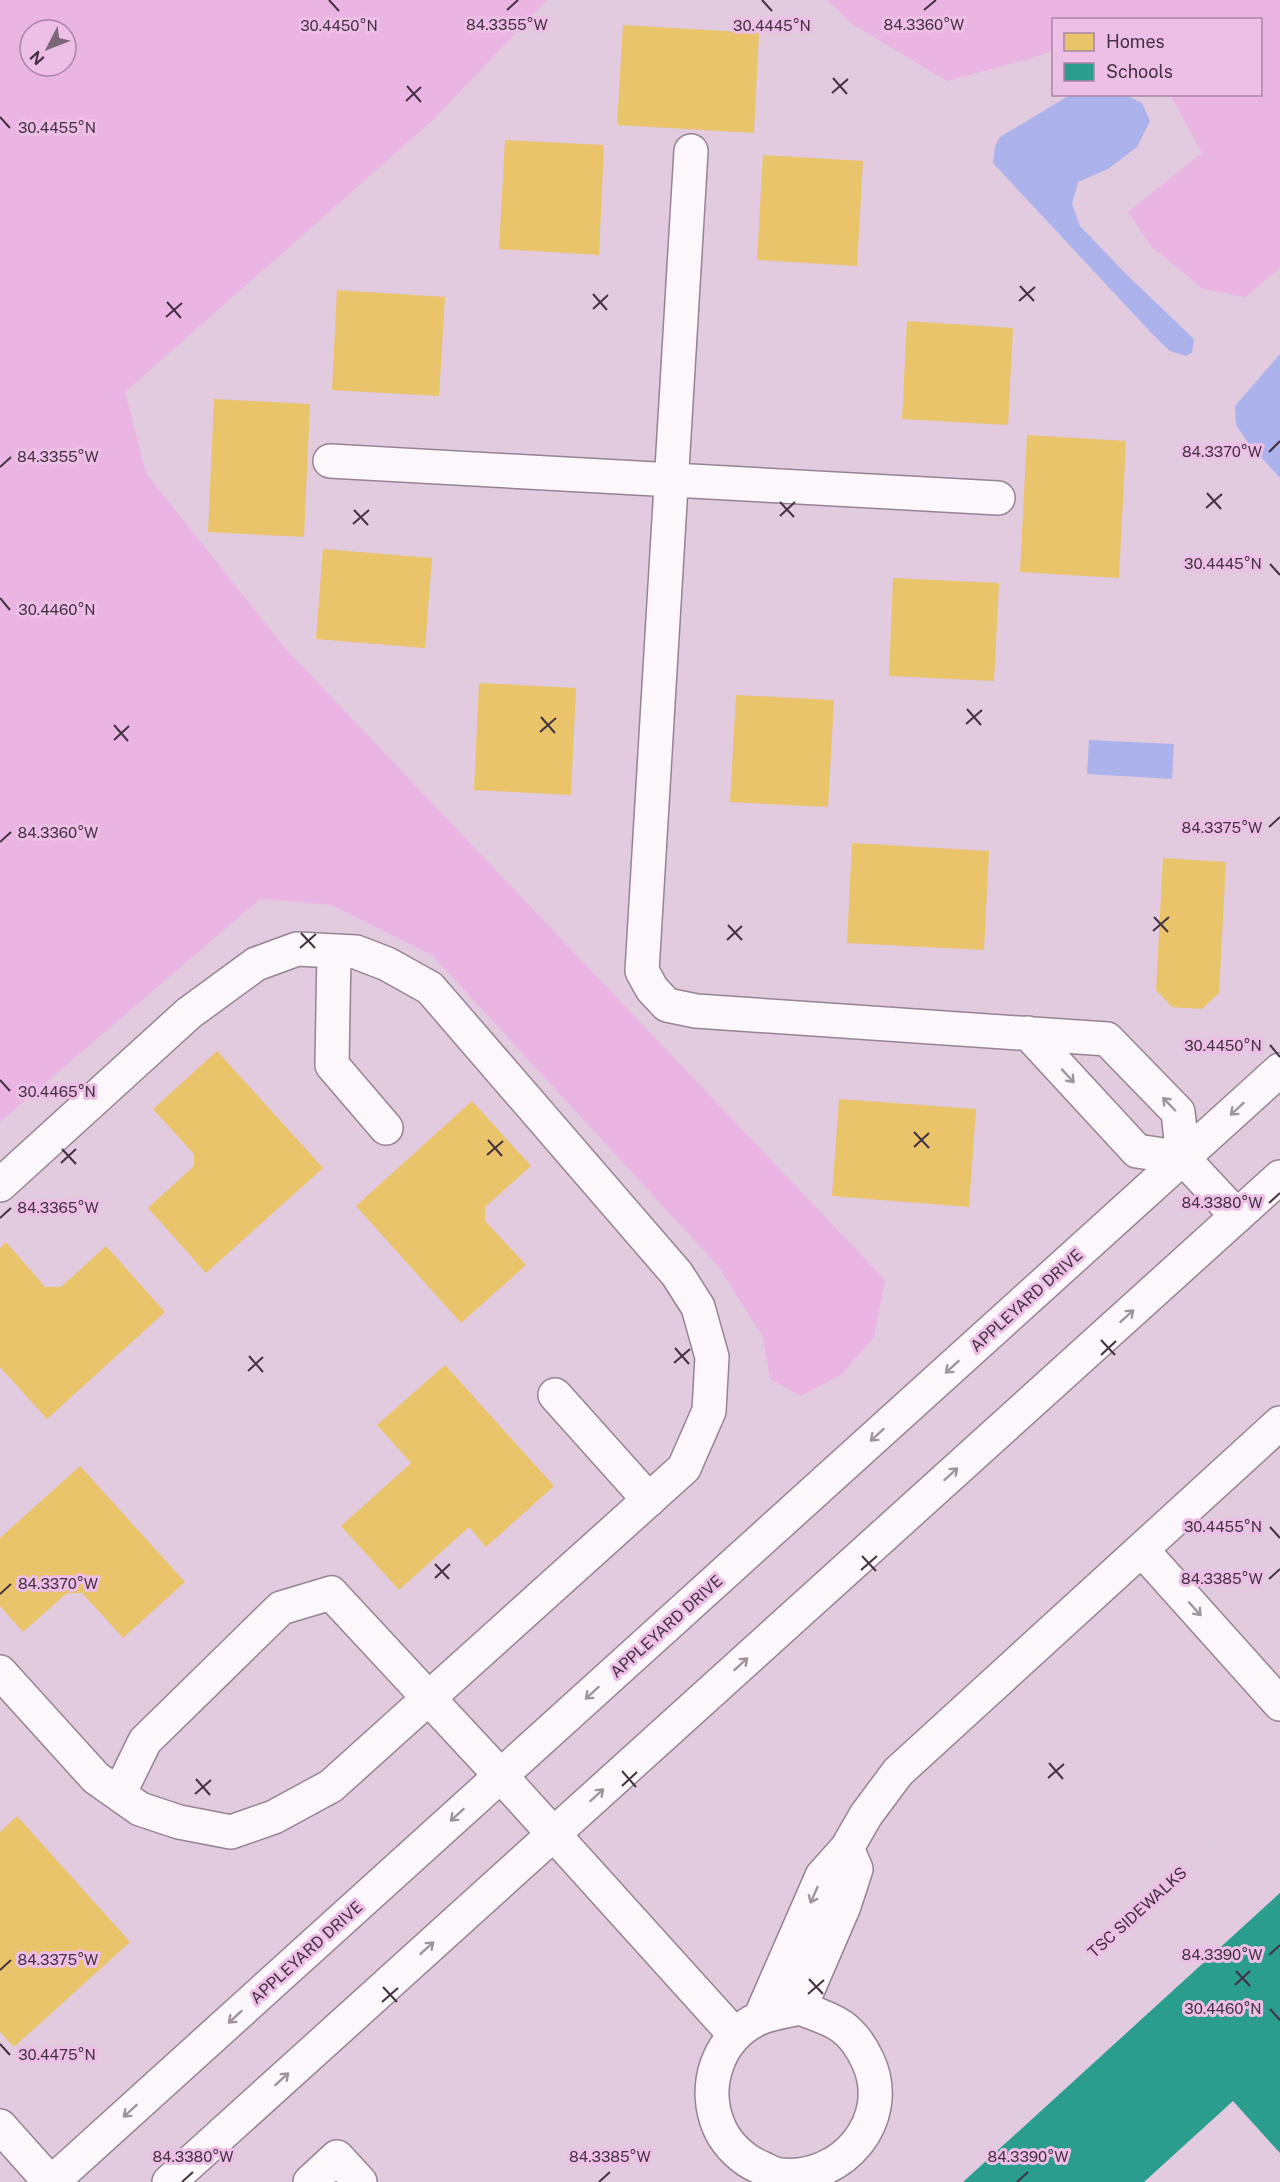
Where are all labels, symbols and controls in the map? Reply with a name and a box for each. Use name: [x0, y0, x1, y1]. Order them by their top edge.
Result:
text: 84.3355°W: [466, 16, 548, 33]
text: 84.3360°W: [884, 16, 964, 33]
text: 30.4450°N: [300, 17, 378, 34]
text: 30.4445°N: [733, 17, 811, 34]
north arrow: [18, 18, 78, 78]
legend: [1052, 18, 1262, 96]
text: Homes: [1106, 31, 1165, 52]
text: N: [26, 47, 48, 69]
text: Schools: [1106, 61, 1173, 82]
text: 30.4455°N: [18, 119, 96, 136]
text: 84.3370°W: [1182, 443, 1262, 460]
text: 84.3355°W: [17, 448, 99, 465]
text: 30.4445°N: [1184, 555, 1262, 572]
text: 30.4460°N: [18, 601, 96, 618]
text: 84.3375°W: [1182, 819, 1262, 836]
text: 84.3360°W: [18, 824, 98, 841]
text: 30.4450°N: [1184, 1037, 1262, 1054]
one-way arrow: [1061, 1069, 1075, 1084]
text: 30.4465°N: [18, 1083, 96, 1100]
one-way arrow: [1162, 1096, 1176, 1111]
one-way arrow: [1229, 1102, 1244, 1117]
text: 84.3380°W: [1181, 1194, 1263, 1211]
text: 84.3365°W: [17, 1199, 99, 1216]
street label: APPLEYARD DRIVE: [966, 1245, 1086, 1356]
one-way arrow: [1119, 1309, 1134, 1323]
one-way arrow: [945, 1360, 960, 1374]
one-way arrow: [870, 1428, 885, 1442]
one-way arrow: [943, 1467, 958, 1481]
text: 30.4455°N: [1184, 1518, 1262, 1535]
text: 84.3385°W: [1181, 1570, 1263, 1587]
street label: APPLEYARD DRIVE: [606, 1571, 726, 1682]
text: 84.3370°W: [18, 1575, 98, 1592]
one-way arrow: [1188, 1601, 1202, 1616]
one-way arrow: [733, 1657, 748, 1671]
one-way arrow: [585, 1686, 600, 1700]
one-way arrow: [589, 1788, 604, 1802]
one-way arrow: [450, 1808, 465, 1822]
street label: TSC SIDEWALKS: [1084, 1863, 1191, 1962]
one-way arrow: [808, 1885, 819, 1904]
street label: APPLEYARD DRIVE: [246, 1897, 366, 2008]
one-way arrow: [419, 1941, 434, 1955]
text: 84.3390°W: [1182, 1946, 1262, 1963]
text: 84.3375°W: [18, 1951, 98, 1968]
text: 30.4460°N: [1184, 2000, 1262, 2017]
one-way arrow: [228, 2009, 243, 2023]
text: 30.4475°N: [18, 2046, 96, 2063]
one-way arrow: [275, 2072, 290, 2086]
one-way arrow: [123, 2104, 138, 2118]
text: 84.3380°W: [152, 2148, 234, 2165]
text: 84.3385°W: [569, 2148, 651, 2165]
text: 84.3390°W: [988, 2148, 1068, 2165]

